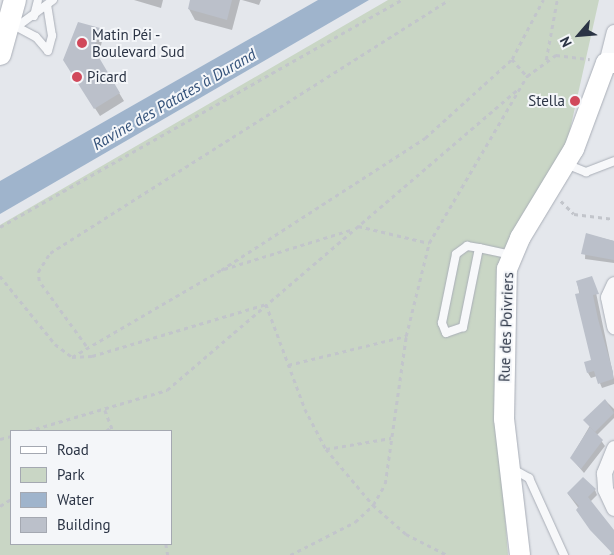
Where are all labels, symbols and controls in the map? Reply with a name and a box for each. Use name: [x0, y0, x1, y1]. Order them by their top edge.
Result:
north arrow: [554, 10, 604, 60]
place label: Matin Péi - Boulevard Sud: [92, 25, 185, 60]
text: N: [556, 34, 576, 50]
marker: Matin Péi - Boulevard Sud: [76, 37, 88, 49]
water label: Ravine des Patates à Durand: [89, 44, 259, 154]
place label: Picard: [87, 68, 127, 86]
marker: Picard: [71, 71, 83, 83]
place label: Stella: [528, 92, 565, 110]
marker: Stella: [569, 95, 581, 107]
street label: Rue des Poivriers: [495, 272, 517, 382]
legend: [10, 430, 172, 545]
text: Road: [57, 440, 89, 459]
text: Park: [57, 465, 85, 484]
text: Water: [57, 490, 94, 509]
text: Building: [57, 515, 111, 534]

